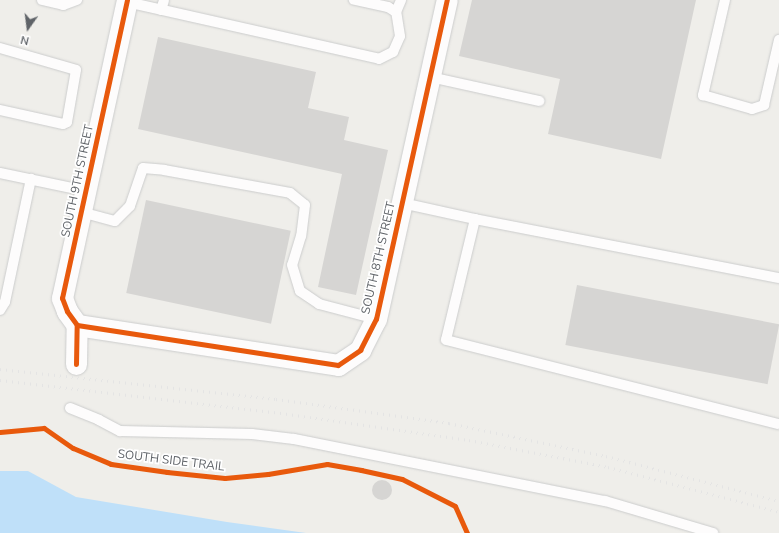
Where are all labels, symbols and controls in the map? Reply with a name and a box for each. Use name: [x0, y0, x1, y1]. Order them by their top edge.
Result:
north arrow: [8, 8, 48, 48]
text: N: [19, 32, 31, 48]
street label: SOUTH 9TH STREET: [59, 123, 97, 239]
street label: SOUTH 8TH STREET: [359, 200, 399, 316]
street label: SOUTH SIDE TRAIL: [117, 447, 225, 475]

